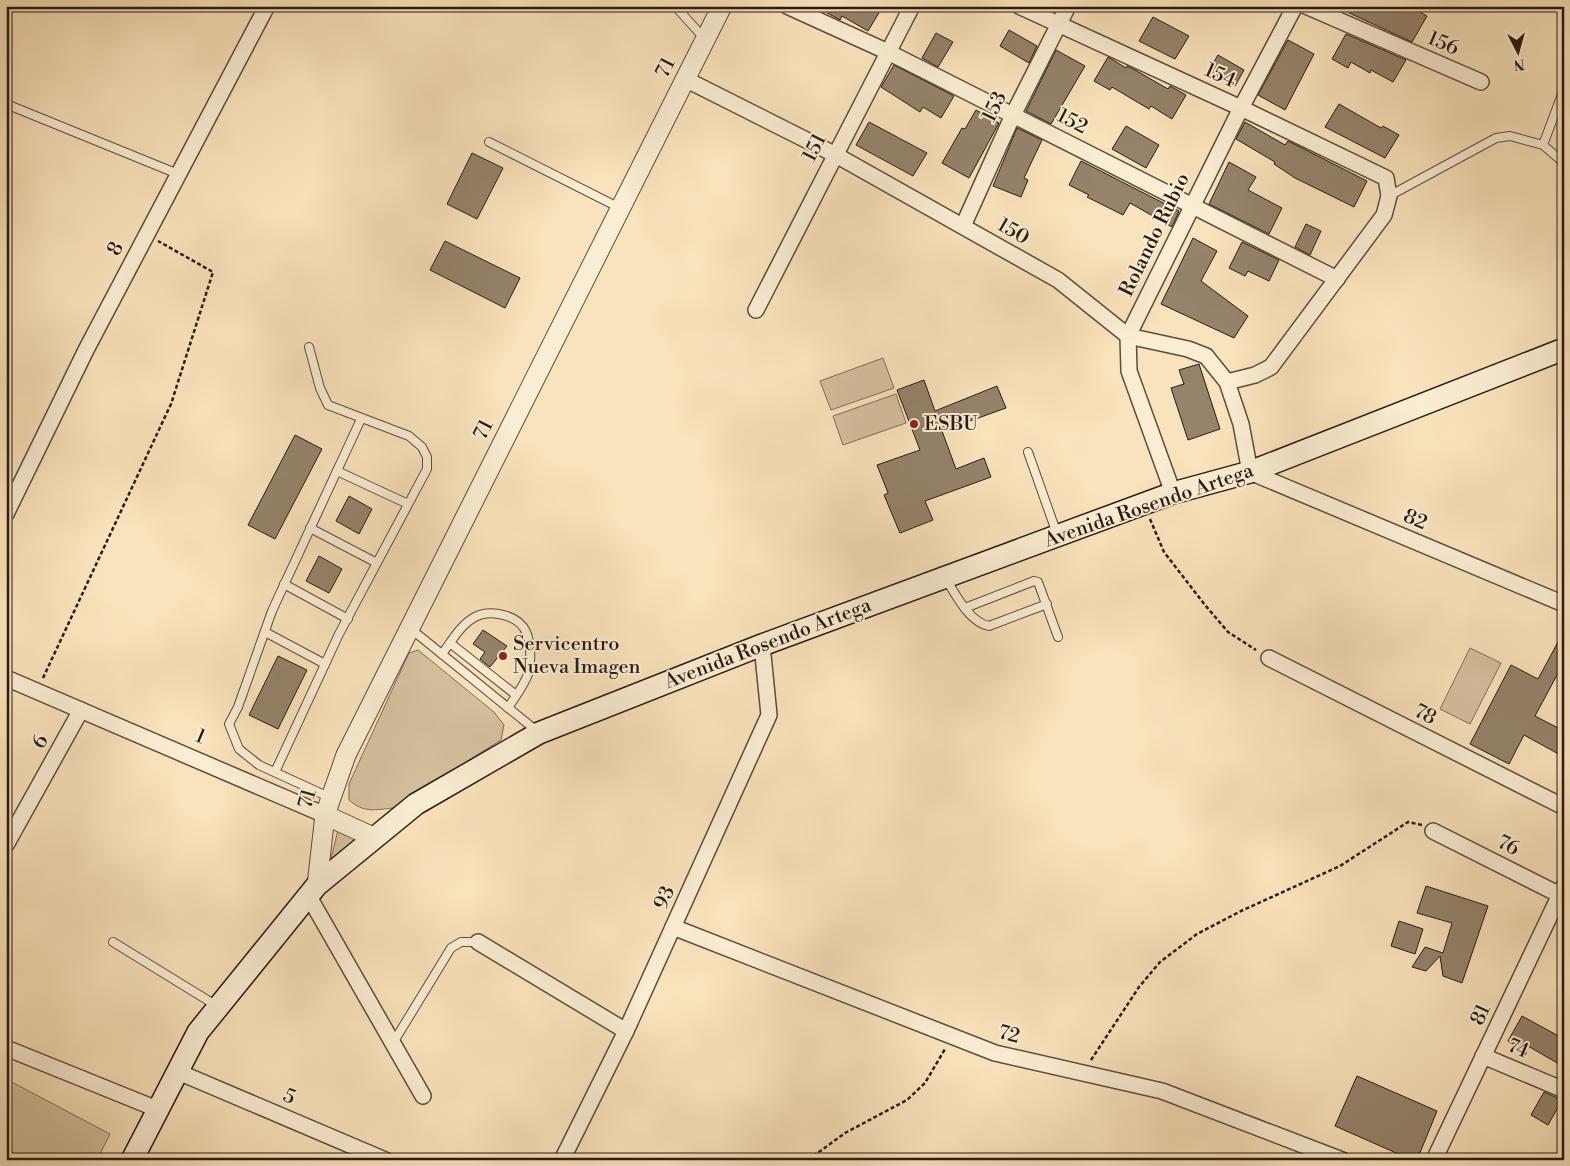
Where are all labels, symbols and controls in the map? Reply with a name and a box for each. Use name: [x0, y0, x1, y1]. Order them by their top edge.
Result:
street label: 156: [1423, 26, 1463, 62]
north arrow: [1492, 28, 1542, 78]
street label: 71: [650, 53, 682, 82]
text: N: [1513, 54, 1526, 73]
street label: 154: [1200, 58, 1240, 94]
street label: 153: [977, 88, 1013, 126]
street label: 152: [1052, 104, 1092, 140]
street label: 151: [797, 129, 833, 166]
street label: Rolando Rubio: [1114, 169, 1196, 301]
street label: 150: [993, 213, 1033, 251]
street label: 8: [102, 238, 130, 260]
place label: ESBU: [924, 412, 978, 437]
street label: 71: [468, 415, 500, 444]
marker: ESBU: [908, 418, 920, 430]
street label: Avenida Rosendo Artega: [1040, 458, 1258, 554]
street label: 82: [1399, 504, 1431, 536]
street label: Avenida Rosendo Artega: [660, 593, 876, 695]
place label: Servicentro Nueva Imagen: [513, 632, 641, 680]
marker: Servicentro Nueva Imagen: [497, 650, 509, 662]
street label: 78: [1410, 699, 1440, 731]
street label: 1: [191, 724, 209, 750]
street label: 6: [27, 731, 55, 753]
street label: 71: [293, 786, 323, 812]
street label: 76: [1493, 830, 1523, 862]
street label: 93: [649, 882, 681, 914]
street label: 81: [1465, 1000, 1497, 1030]
street label: 72: [996, 1020, 1022, 1050]
street label: 74: [1504, 1033, 1533, 1065]
street label: 5: [279, 1083, 299, 1111]

